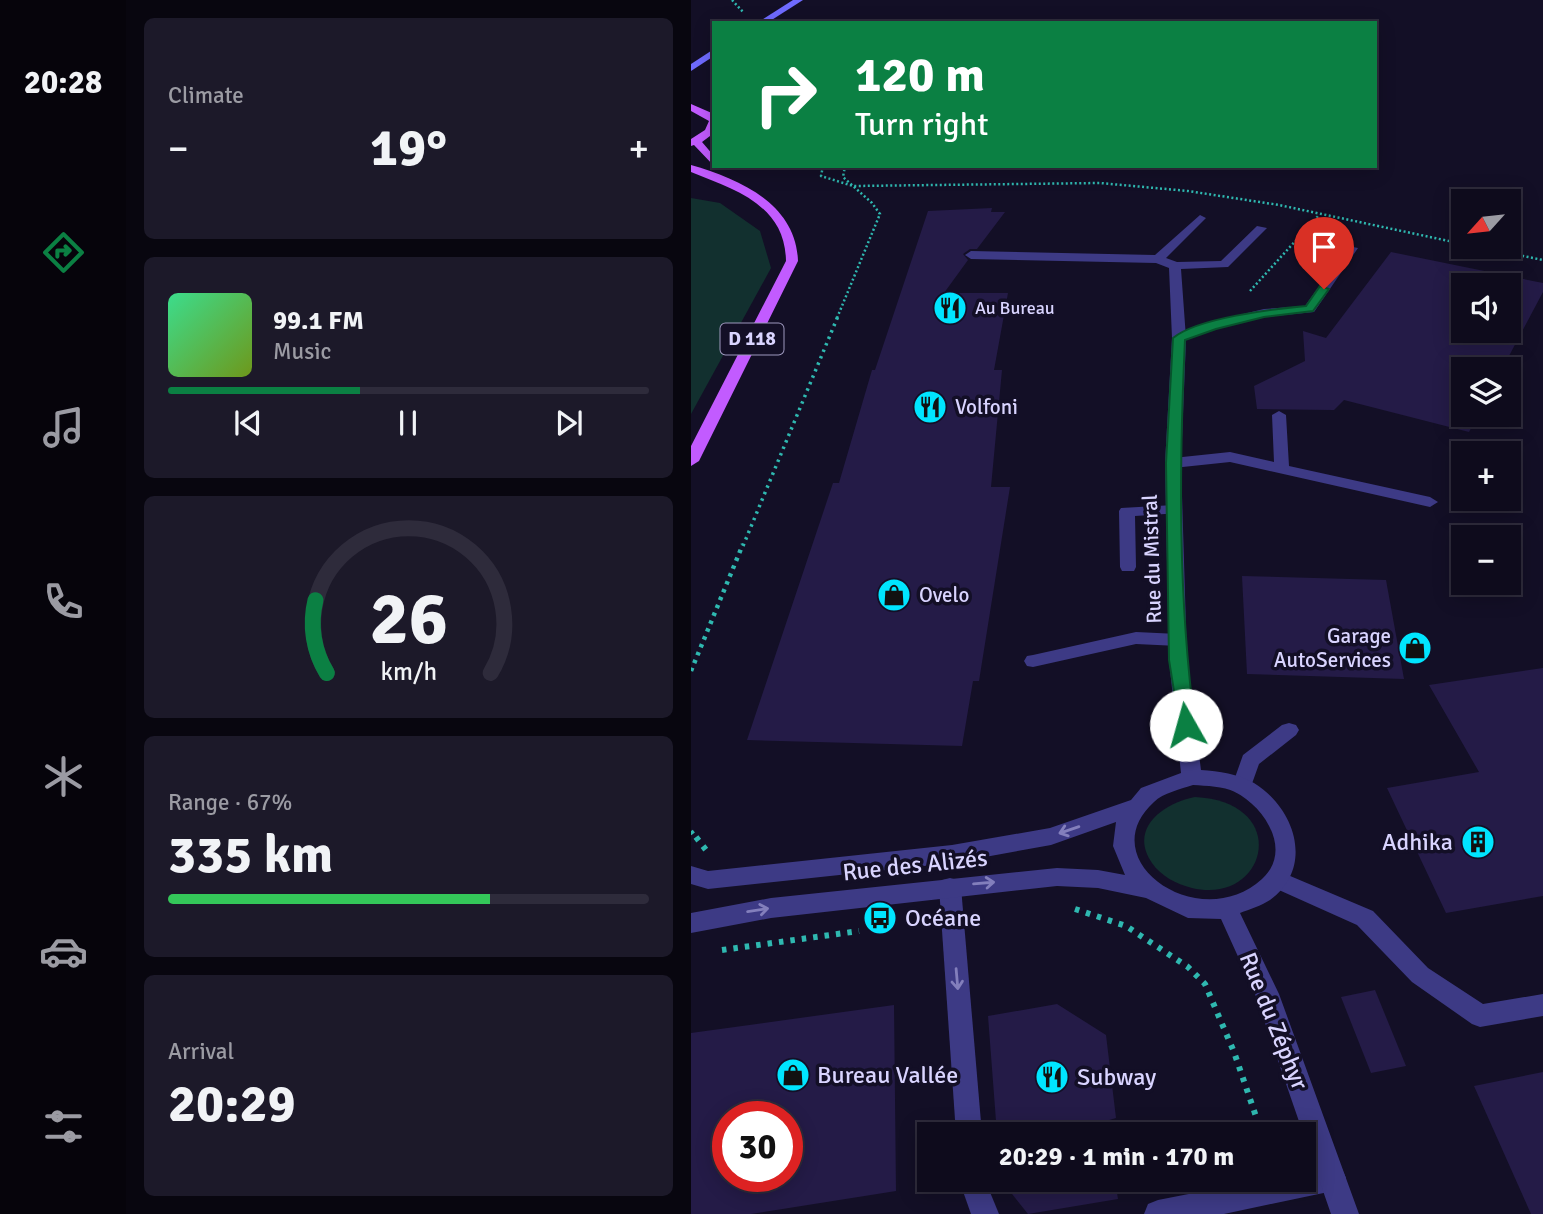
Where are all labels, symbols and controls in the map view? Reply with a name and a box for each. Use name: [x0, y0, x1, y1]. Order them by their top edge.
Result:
text: 120 m: [855, 45, 985, 105]
icon: right: [740, 49, 831, 140]
text: 20:28: [24, 63, 102, 102]
text: Climate: [168, 81, 244, 110]
text: Turn right: [855, 105, 988, 144]
text: 19°: [370, 116, 447, 180]
text: −: [168, 125, 189, 172]
text: +: [628, 125, 649, 172]
north arrow: [1451, 189, 1521, 259]
map controls: [1451, 189, 1521, 595]
pin: [1294, 217, 1354, 289]
icon: directions: [39, 228, 88, 277]
icon: arrive: [1305, 228, 1343, 266]
button: sound: [1451, 273, 1521, 343]
restaurant icon: Au Bureau: [931, 289, 969, 327]
place label: Au Bureau: [975, 297, 1055, 319]
text: 99.1 FM: [273, 305, 364, 337]
road number: D 118: [720, 324, 783, 354]
text: Music: [273, 337, 331, 366]
button: layers: [1451, 357, 1521, 427]
restaurant icon: Volfoni: [911, 388, 949, 426]
place label: Volfoni: [955, 394, 1018, 420]
icon: music: [39, 403, 88, 452]
icon: previous: [229, 404, 267, 442]
icon: pause: [389, 404, 427, 442]
icon: next: [550, 404, 588, 442]
button: +: [1451, 441, 1521, 511]
street label: Rue du Mistral: [1137, 494, 1167, 624]
button: −: [1451, 525, 1521, 595]
text: 26: [369, 575, 448, 664]
shop icon: Ovelo: [875, 576, 913, 614]
icon: phone: [39, 577, 88, 626]
place label: Ovelo: [919, 582, 969, 608]
place label: Garage AutoServices: [1274, 623, 1391, 673]
shop icon: Garage AutoServices: [1396, 629, 1434, 667]
text: km/h: [380, 656, 437, 687]
position arrow: [1149, 688, 1223, 762]
icon: climate: [39, 752, 88, 801]
text: Range · 67%: [168, 788, 292, 817]
text: 335 km: [168, 823, 333, 887]
building icon: Adhika: [1459, 823, 1497, 861]
one-way arrow: [1059, 825, 1081, 837]
place label: Adhika: [1382, 827, 1453, 857]
street label: Rue des Alizés: [841, 842, 989, 888]
one-way arrow: [972, 877, 994, 890]
bus stop icon: Océane: [861, 899, 899, 937]
one-way arrow: [746, 903, 769, 916]
place label: Océane: [905, 903, 981, 933]
icon: car: [39, 927, 88, 976]
street label: Rue du Zéphyr: [1233, 948, 1315, 1094]
one-way arrow: [951, 967, 964, 990]
text: Arrival: [168, 1037, 234, 1066]
shop icon: Bureau Vallée: [774, 1056, 812, 1094]
restaurant icon: Subway: [1033, 1058, 1071, 1096]
place label: Bureau Vallée: [817, 1060, 958, 1090]
place label: Subway: [1077, 1062, 1156, 1092]
text: 20:29: [168, 1072, 296, 1136]
speed limit sign: 30: [712, 1101, 803, 1192]
icon: filters: [39, 1102, 88, 1151]
text: 20:29 · 1 min · 170 m: [999, 1141, 1234, 1173]

